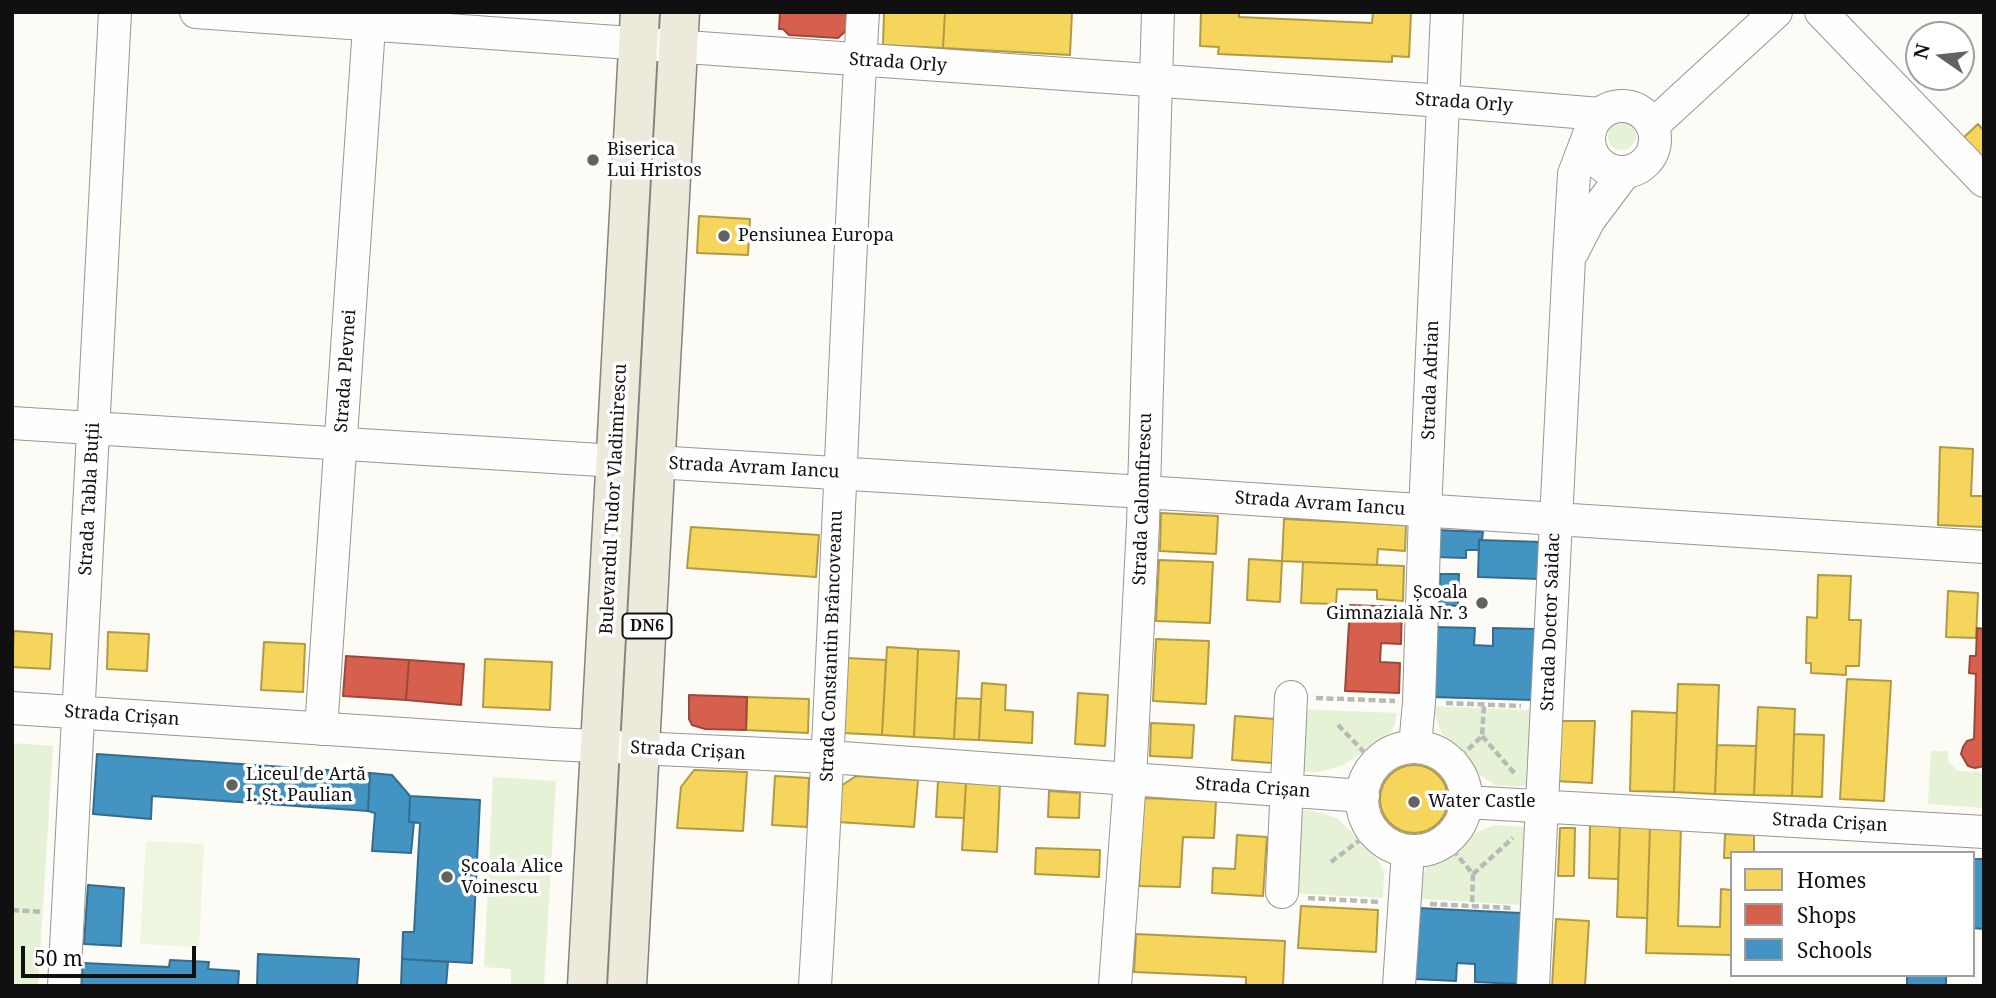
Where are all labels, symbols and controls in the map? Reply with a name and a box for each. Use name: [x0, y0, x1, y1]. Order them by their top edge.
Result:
north arrow: [1905, 21, 1975, 91]
text: N: [1907, 41, 1936, 62]
street label: Strada Orly: [848, 49, 948, 77]
street label: Strada Orly: [1414, 89, 1514, 117]
place label: Biserica Lui Hristos: [607, 139, 702, 182]
marker: Biserica Lui Hristos: [585, 152, 601, 168]
place label: Pensiunea Europa: [738, 225, 894, 247]
marker: Pensiunea Europa: [716, 228, 732, 244]
street label: Strada Plevnei: [331, 309, 361, 433]
street label: Strada Adrian: [1418, 320, 1444, 440]
street label: Bulevardul Tudor Vladimirescu: [596, 363, 632, 635]
street label: Strada Calomfirescu: [1129, 412, 1157, 586]
street label: Strada Tabla Buții: [75, 422, 105, 576]
street label: Strada Avram Iancu: [668, 453, 840, 483]
street label: Strada Avram Iancu: [1234, 487, 1406, 521]
street label: Strada Constantin Brâncoveanu: [816, 510, 848, 782]
street label: Strada Doctor Saidac: [1537, 533, 1565, 711]
place label: Școala Gimnazială Nr. 3: [1326, 582, 1468, 624]
marker: Școala Gimnazială Nr. 3: [1474, 595, 1490, 611]
road number: DN6: [622, 614, 672, 638]
street label: Strada Crișan: [64, 701, 180, 731]
street label: Strada Crișan: [630, 737, 746, 765]
place label: Liceul de Artă I. Șt. Paulian: [246, 764, 366, 806]
street label: Strada Crișan: [1195, 773, 1311, 803]
marker: Liceul de Artă I. Șt. Paulian: [224, 777, 240, 793]
place label: Water Castle: [1428, 791, 1536, 813]
marker: Water Castle: [1406, 794, 1422, 810]
street label: Strada Crișan: [1772, 809, 1888, 837]
legend: [1730, 851, 1975, 977]
place label: Școala Alice Voinescu: [461, 856, 563, 898]
text: Homes: [1797, 866, 1866, 894]
marker: Școala Alice Voinescu: [439, 869, 455, 885]
text: Shops: [1797, 901, 1856, 929]
scale bar: [24, 932, 200, 976]
text: Schools: [1797, 936, 1872, 964]
text: 50 m: [34, 944, 83, 972]

